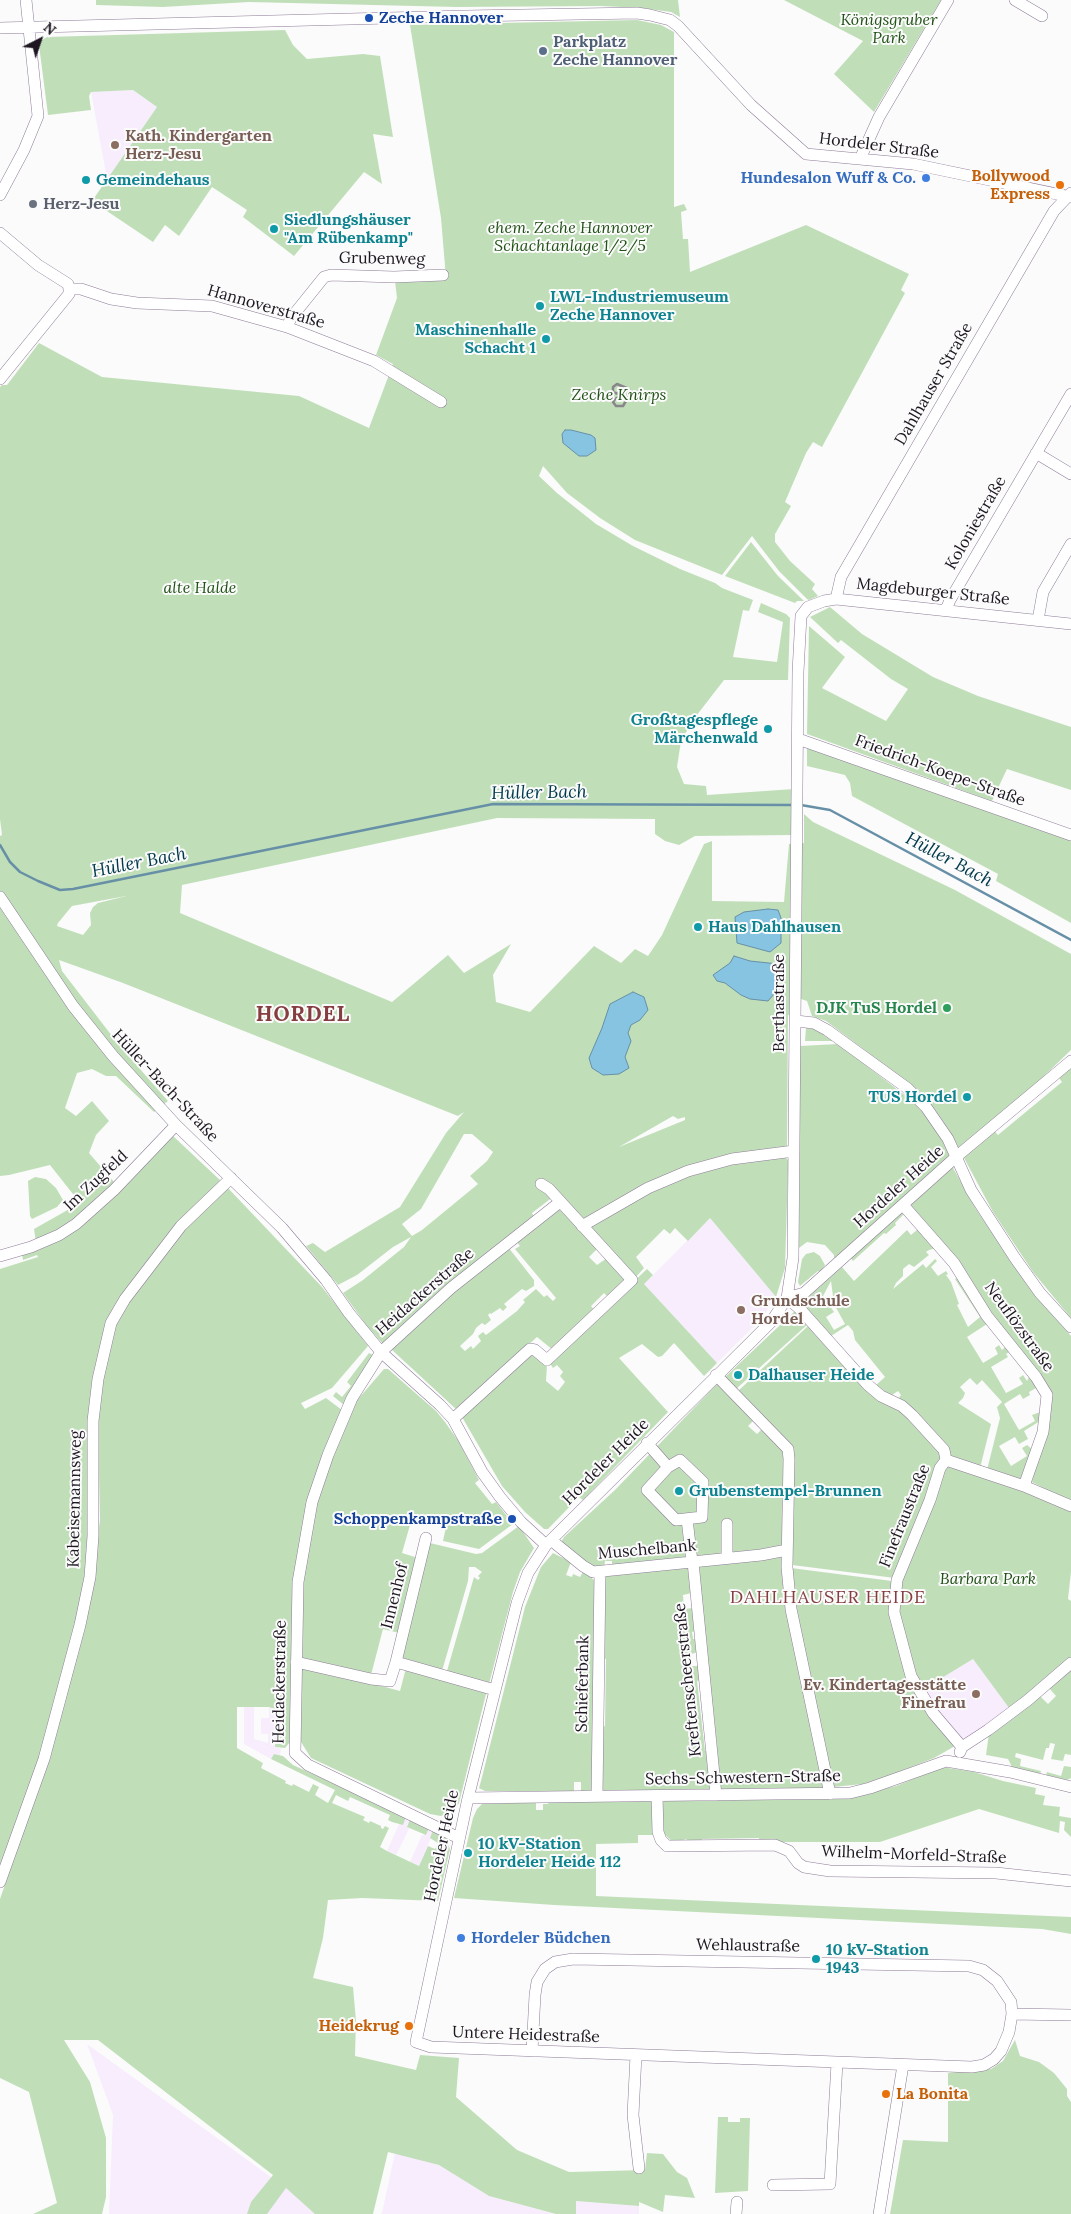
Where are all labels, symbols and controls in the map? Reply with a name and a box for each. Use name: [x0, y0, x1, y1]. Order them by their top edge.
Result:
place label: Zeche Hannover: [379, 8, 503, 28]
park label: Königsgruber Park: [841, 10, 937, 48]
marker: Zeche Hannover: [363, 12, 375, 24]
north arrow: [15, 15, 65, 65]
text: N: [40, 18, 60, 39]
place label: Parkplatz Zeche Hannover: [553, 32, 677, 70]
marker: Parkplatz Zeche Hannover: [537, 45, 549, 57]
place label: Kath. Kindergarten Herz-Jesu: [125, 126, 272, 164]
street label: Hordeler Straße: [818, 129, 940, 163]
marker: Kath. Kindergarten Herz-Jesu: [109, 139, 121, 151]
place label: Bollywood Express: [971, 166, 1050, 204]
place label: Hundesalon Wuff & Co.: [740, 168, 916, 188]
place label: Gemeindehaus: [96, 170, 210, 190]
marker: Hundesalon Wuff & Co.: [920, 172, 932, 184]
marker: Gemeindehaus: [80, 174, 92, 186]
marker: Bollywood Express: [1054, 179, 1066, 191]
place label: Herz-Jesu: [43, 194, 119, 214]
marker: Herz-Jesu: [27, 198, 39, 210]
place label: Siedlungshäuser "Am Rübenkamp": [284, 210, 413, 248]
park label: ehem. Zeche Hannover Schachtanlage 1/2/5: [488, 218, 652, 256]
marker: Siedlungshäuser "Am Rübenkamp": [268, 223, 280, 235]
street label: Grubenweg: [339, 249, 425, 269]
street label: Hannoverstraße: [205, 281, 327, 333]
place label: LWL-Industriemuseum Zeche Hannover: [550, 287, 729, 325]
marker: LWL-Industriemuseum Zeche Hannover: [534, 300, 546, 312]
street label: Dahlhauser Straße: [891, 319, 977, 449]
place label: Maschinenhalle Schacht 1: [415, 320, 536, 358]
marker: Maschinenhalle Schacht 1: [540, 333, 552, 345]
park label: Zeche Knirps: [572, 385, 666, 405]
street label: Koloniestraße: [941, 473, 1011, 573]
street label: Magdeburger Straße: [855, 574, 1011, 610]
park label: alte Halde: [164, 578, 236, 598]
place label: Großtagespflege Märchenwald: [631, 710, 758, 748]
marker: Großtagespflege Märchenwald: [762, 723, 774, 735]
street label: Friedrich-Koepe-Straße: [852, 731, 1028, 811]
water label: Hüller Bach: [491, 781, 587, 805]
water label: Hüller Bach: [902, 828, 996, 892]
water label: Hüller Bach: [90, 843, 188, 883]
place label: Haus Dahlhausen: [708, 917, 841, 937]
marker: Haus Dahlhausen: [692, 921, 704, 933]
street label: Berthastraße: [769, 954, 789, 1052]
place label: DJK TuS Hordel: [816, 998, 937, 1018]
district label: HORDEL: [255, 1002, 351, 1028]
marker: DJK TuS Hordel: [941, 1002, 953, 1014]
street label: Hüller-Bach-Straße: [108, 1026, 222, 1146]
place label: TUS Hordel: [868, 1087, 957, 1107]
marker: TUS Hordel: [961, 1091, 973, 1103]
street label: Hordeler Heide: [850, 1142, 948, 1232]
street label: Im Zugfeld: [60, 1147, 132, 1215]
street label: Heidackerstraße: [372, 1244, 478, 1340]
street label: Neuflözstraße: [980, 1278, 1058, 1376]
place label: Grundschule Hordel: [751, 1291, 850, 1329]
marker: Grundschule Hordel: [735, 1304, 747, 1316]
place label: Dalhauser Heide: [748, 1365, 874, 1385]
marker: Dalhauser Heide: [732, 1369, 744, 1381]
street label: Hordeler Heide: [559, 1415, 653, 1509]
street label: Kabeisemannsweg: [64, 1430, 86, 1568]
street label: Finefraustraße: [876, 1462, 934, 1570]
place label: Grubenstempel-Brunnen: [689, 1481, 882, 1501]
marker: Grubenstempel-Brunnen: [673, 1485, 685, 1497]
place label: Schoppenkampstraße: [334, 1509, 502, 1529]
marker: Schoppenkampstraße: [506, 1513, 518, 1525]
street label: Muschelbank: [597, 1536, 697, 1564]
street label: Innenhof: [378, 1561, 412, 1631]
park label: Barbara Park: [940, 1569, 1036, 1589]
district label: DAHLHAUSER HEIDE: [728, 1587, 928, 1609]
street label: Kreftenscheerstraße: [670, 1602, 706, 1758]
street label: Heidackerstraße: [269, 1620, 291, 1744]
street label: Schieferbank: [573, 1635, 593, 1733]
place label: Ev. Kindertagesstätte Finefrau: [803, 1675, 966, 1713]
marker: Ev. Kindertagesstätte Finefrau: [970, 1688, 982, 1700]
street label: Sechs-Schwestern-Straße: [645, 1767, 841, 1789]
street label: Hordeler Heide: [421, 1788, 463, 1904]
place label: 10 kV-Station Hordeler Heide 112: [478, 1834, 621, 1872]
street label: Wilhelm-Morfeld-Straße: [821, 1842, 1007, 1868]
marker: 10 kV-Station Hordeler Heide 112: [462, 1847, 474, 1859]
place label: Hordeler Büdchen: [471, 1928, 611, 1948]
marker: Hordeler Büdchen: [455, 1932, 467, 1944]
street label: Wehlaustraße: [696, 1935, 800, 1957]
place label: 10 kV-Station 1943: [826, 1940, 929, 1978]
marker: 10 kV-Station 1943: [810, 1953, 822, 1965]
place label: Heidekrug: [319, 2016, 399, 2036]
marker: Heidekrug: [403, 2020, 415, 2032]
street label: Untere Heidestraße: [452, 2023, 600, 2047]
place label: La Bonita: [896, 2084, 968, 2104]
marker: La Bonita: [880, 2088, 892, 2100]

